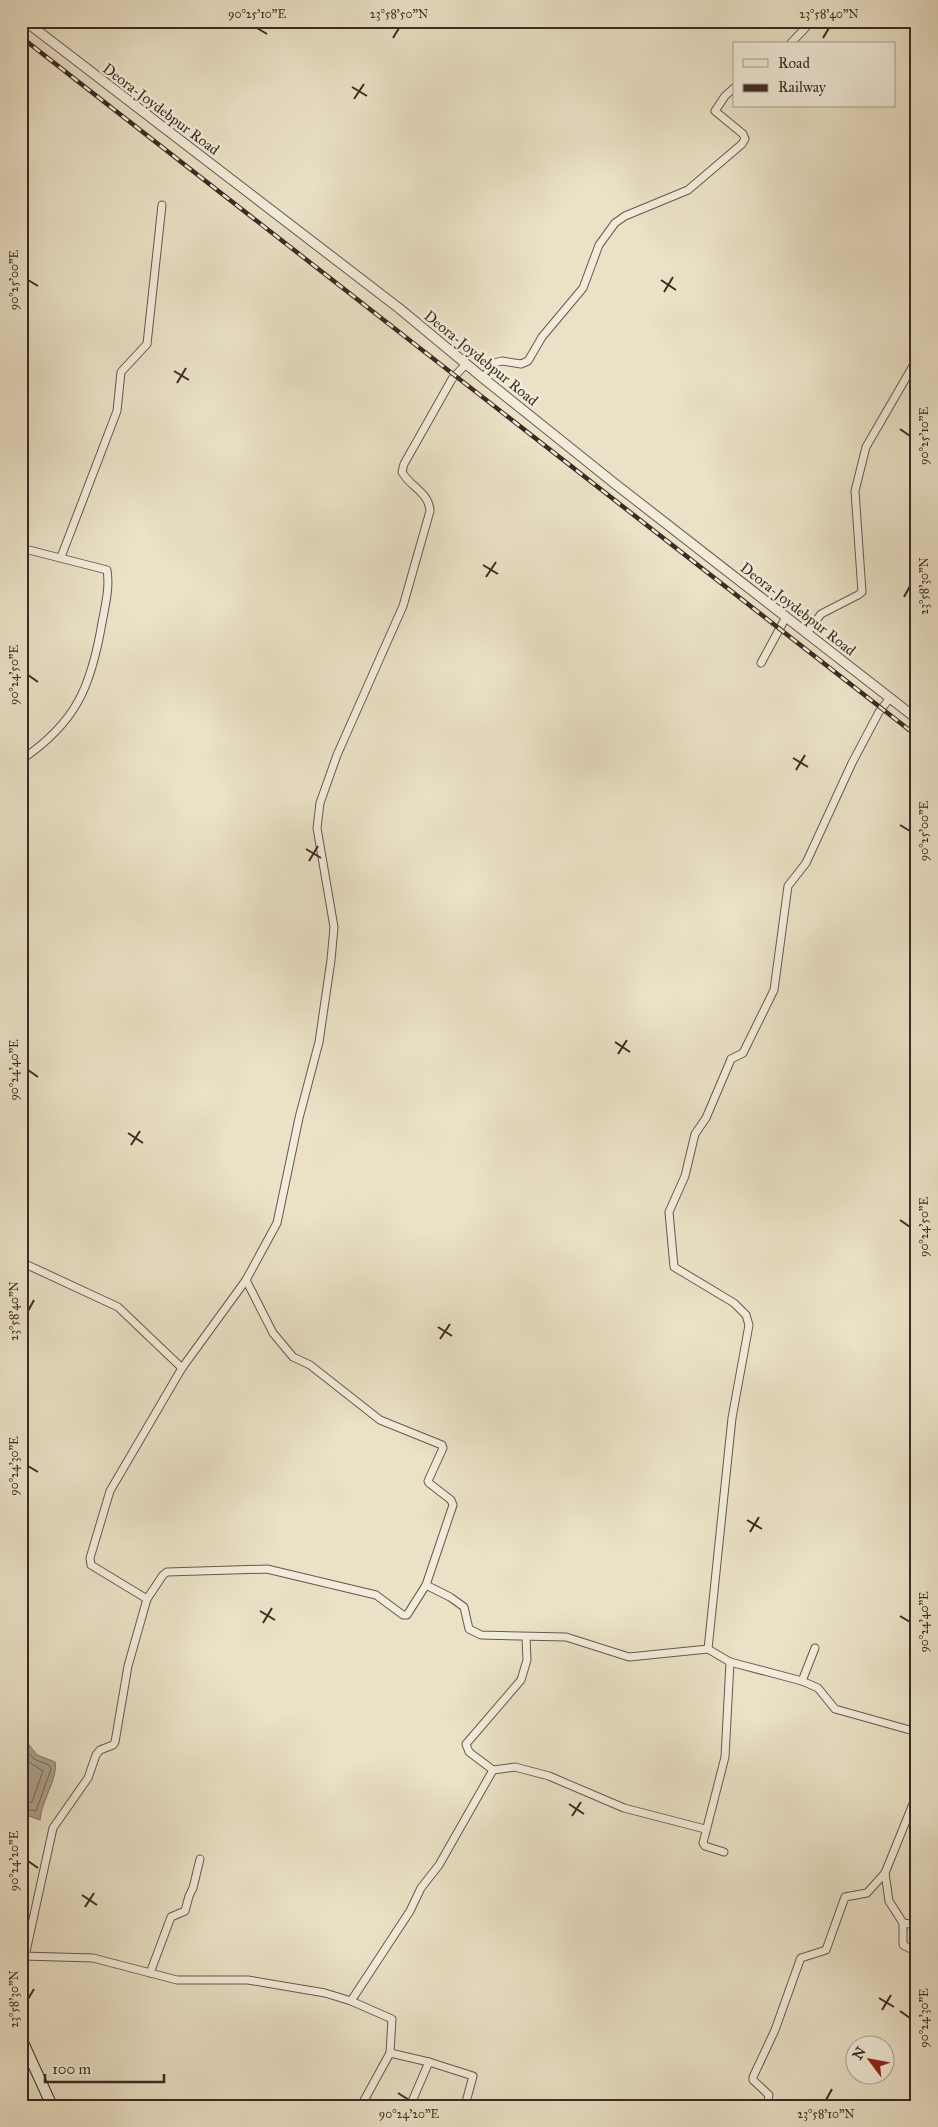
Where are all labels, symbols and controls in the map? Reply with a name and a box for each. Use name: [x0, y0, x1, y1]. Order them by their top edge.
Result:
text: 90°25'10"E: [228, 7, 286, 21]
text: 23°58'50"N: [370, 7, 428, 21]
text: 23°58'40"N: [799, 7, 859, 21]
legend: [733, 42, 896, 108]
text: Road: [778, 54, 810, 72]
street label: Deora-Joydebpur Road: [99, 59, 223, 160]
text: Railway: [778, 78, 827, 96]
text: 90°25'00"E: [7, 249, 21, 310]
street label: Deora-Joydebpur Road: [420, 307, 542, 411]
text: 90°25'10"E: [917, 407, 931, 465]
text: 23°58'30"N: [917, 557, 931, 615]
street label: Deora-Joydebpur Road: [736, 558, 860, 661]
text: 90°24'50"E: [7, 645, 21, 705]
text: 90°25'00"E: [917, 800, 931, 861]
text: 90°24'40"E: [7, 1039, 21, 1101]
text: 90°24'50"E: [917, 1197, 931, 1257]
text: 23°58'40"N: [7, 1281, 21, 1341]
text: 90°24'30"E: [7, 1436, 21, 1496]
text: 90°24'40"E: [917, 1591, 931, 1653]
text: 90°24'20"E: [7, 1830, 21, 1891]
text: 23°58'30"N: [7, 1970, 21, 2028]
text: 90°24'30"E: [917, 1988, 931, 2048]
north arrow: [846, 2034, 896, 2084]
text: N: [849, 2044, 870, 2063]
scale bar: [45, 2052, 164, 2084]
text: 100 m: [52, 2060, 92, 2078]
text: 90°24'20"E: [379, 2107, 440, 2121]
text: 23°58'10"N: [797, 2107, 855, 2121]

